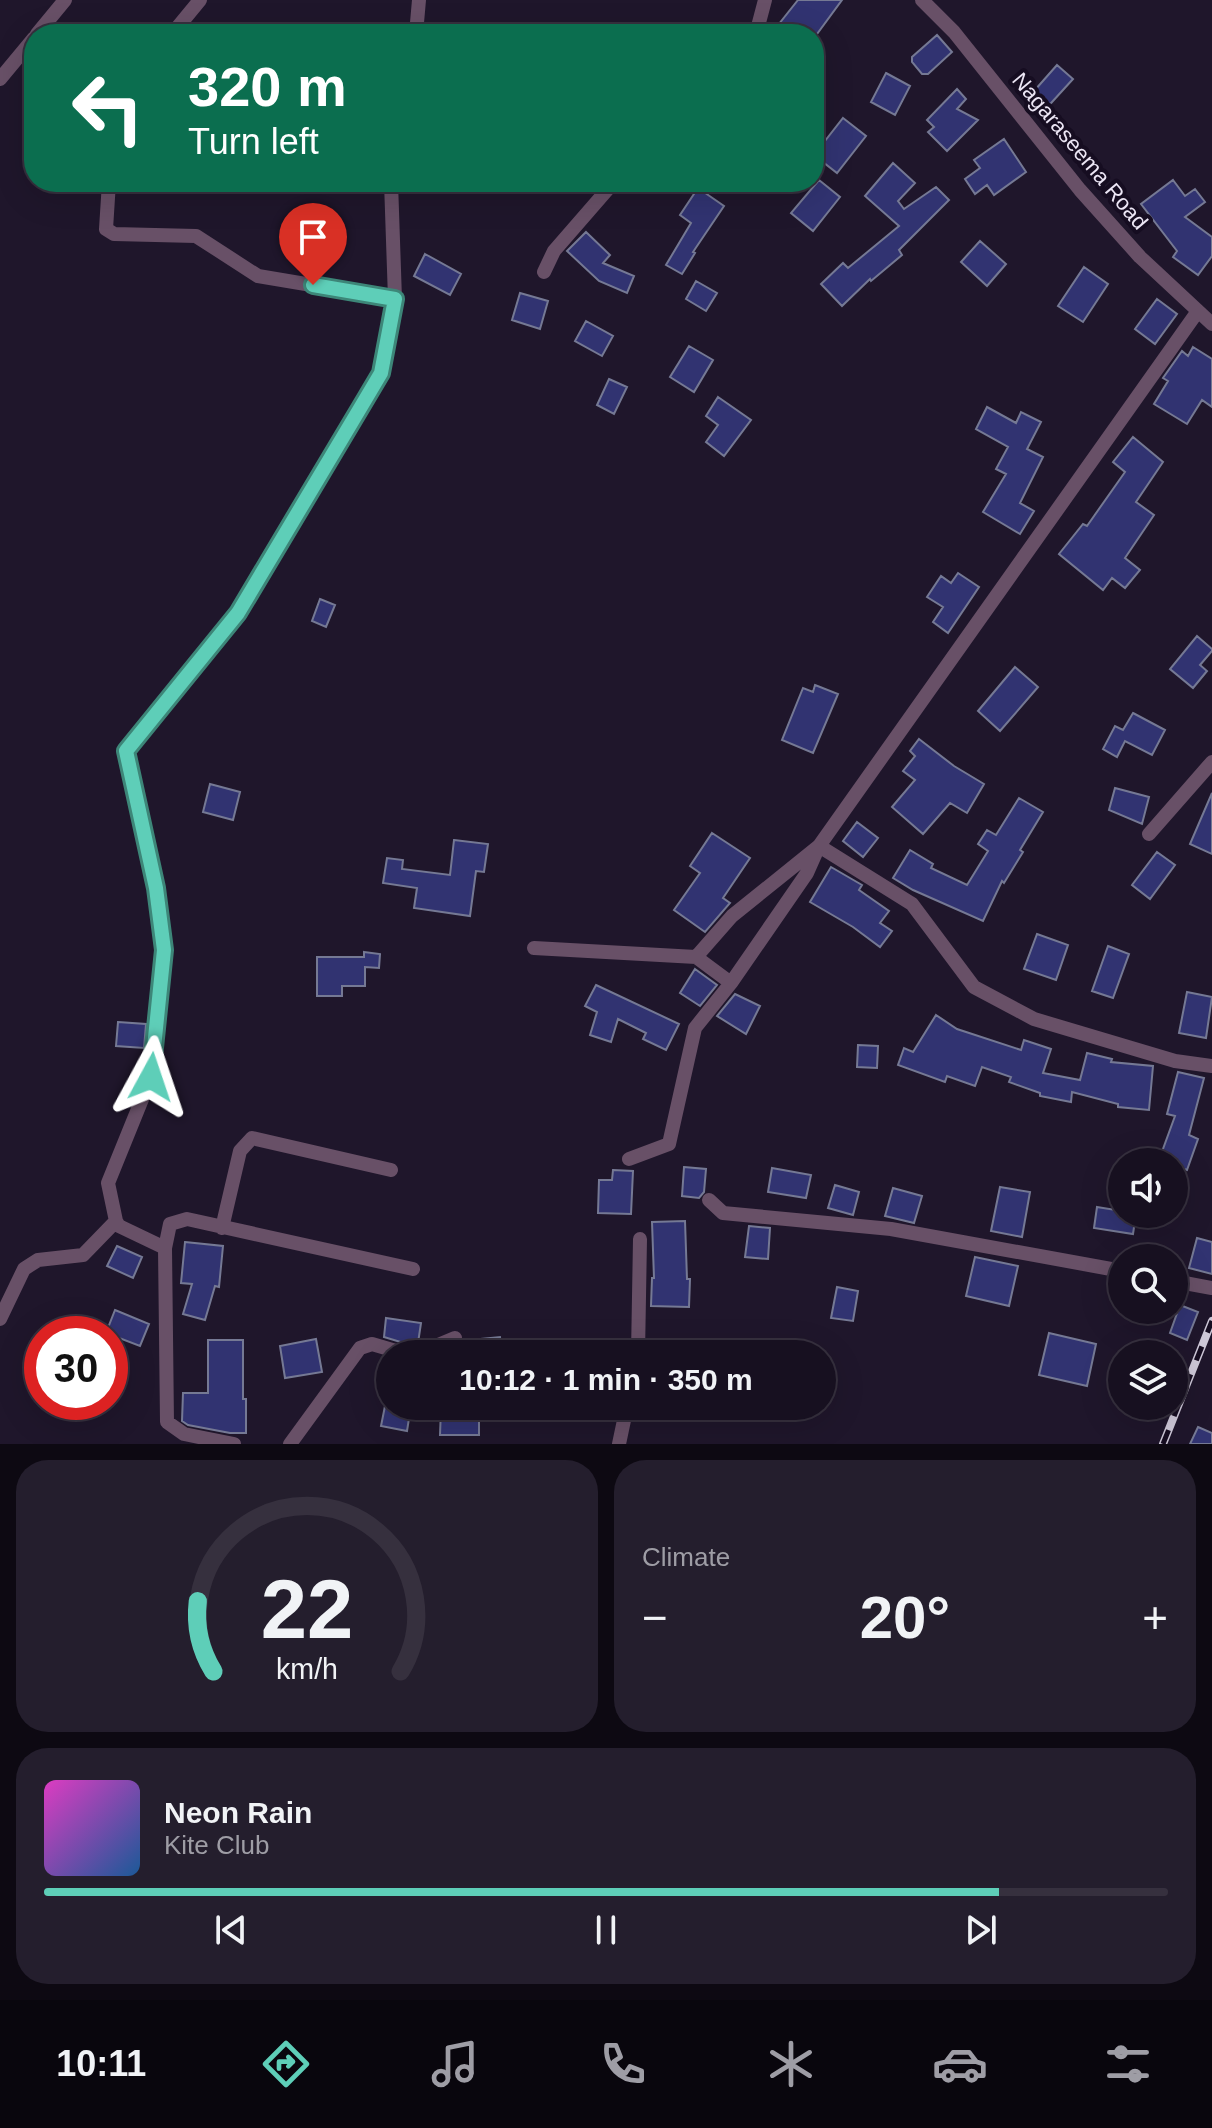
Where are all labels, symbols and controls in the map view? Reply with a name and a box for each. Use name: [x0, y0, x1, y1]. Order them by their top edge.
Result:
text: 320 m: [188, 55, 347, 118]
icon: left: [56, 56, 160, 160]
street label: Nagaraseema Road: [1007, 68, 1153, 234]
text: Turn left: [188, 121, 319, 162]
pin: [279, 203, 347, 285]
icon: arrive: [291, 215, 335, 259]
position arrow: [109, 1035, 193, 1119]
map controls: [1108, 1148, 1188, 1420]
button: sound: [1108, 1148, 1188, 1228]
button: search: [1108, 1244, 1188, 1324]
speed limit sign: 30: [24, 1316, 128, 1420]
button: layers: [1108, 1340, 1188, 1420]
text: 10:12 · 1 min · 350 m: [459, 1363, 753, 1396]
text: Climate: [642, 1542, 730, 1572]
text: 22: [261, 1563, 353, 1656]
text: 20°: [860, 1584, 950, 1651]
text: −: [642, 1593, 668, 1642]
text: +: [1142, 1593, 1168, 1642]
text: km/h: [276, 1653, 338, 1685]
text: Neon Rain: [164, 1796, 312, 1829]
text: Kite Club: [164, 1830, 270, 1860]
icon: previous: [209, 1908, 253, 1952]
icon: pause: [584, 1908, 628, 1952]
icon: next: [959, 1908, 1003, 1952]
icon: directions: [258, 2036, 314, 2092]
icon: music: [427, 2036, 483, 2092]
icon: phone: [595, 2036, 651, 2092]
icon: climate: [763, 2036, 819, 2092]
icon: car: [932, 2036, 988, 2092]
icon: filters: [1100, 2036, 1156, 2092]
text: 10:11: [56, 2043, 146, 2084]

